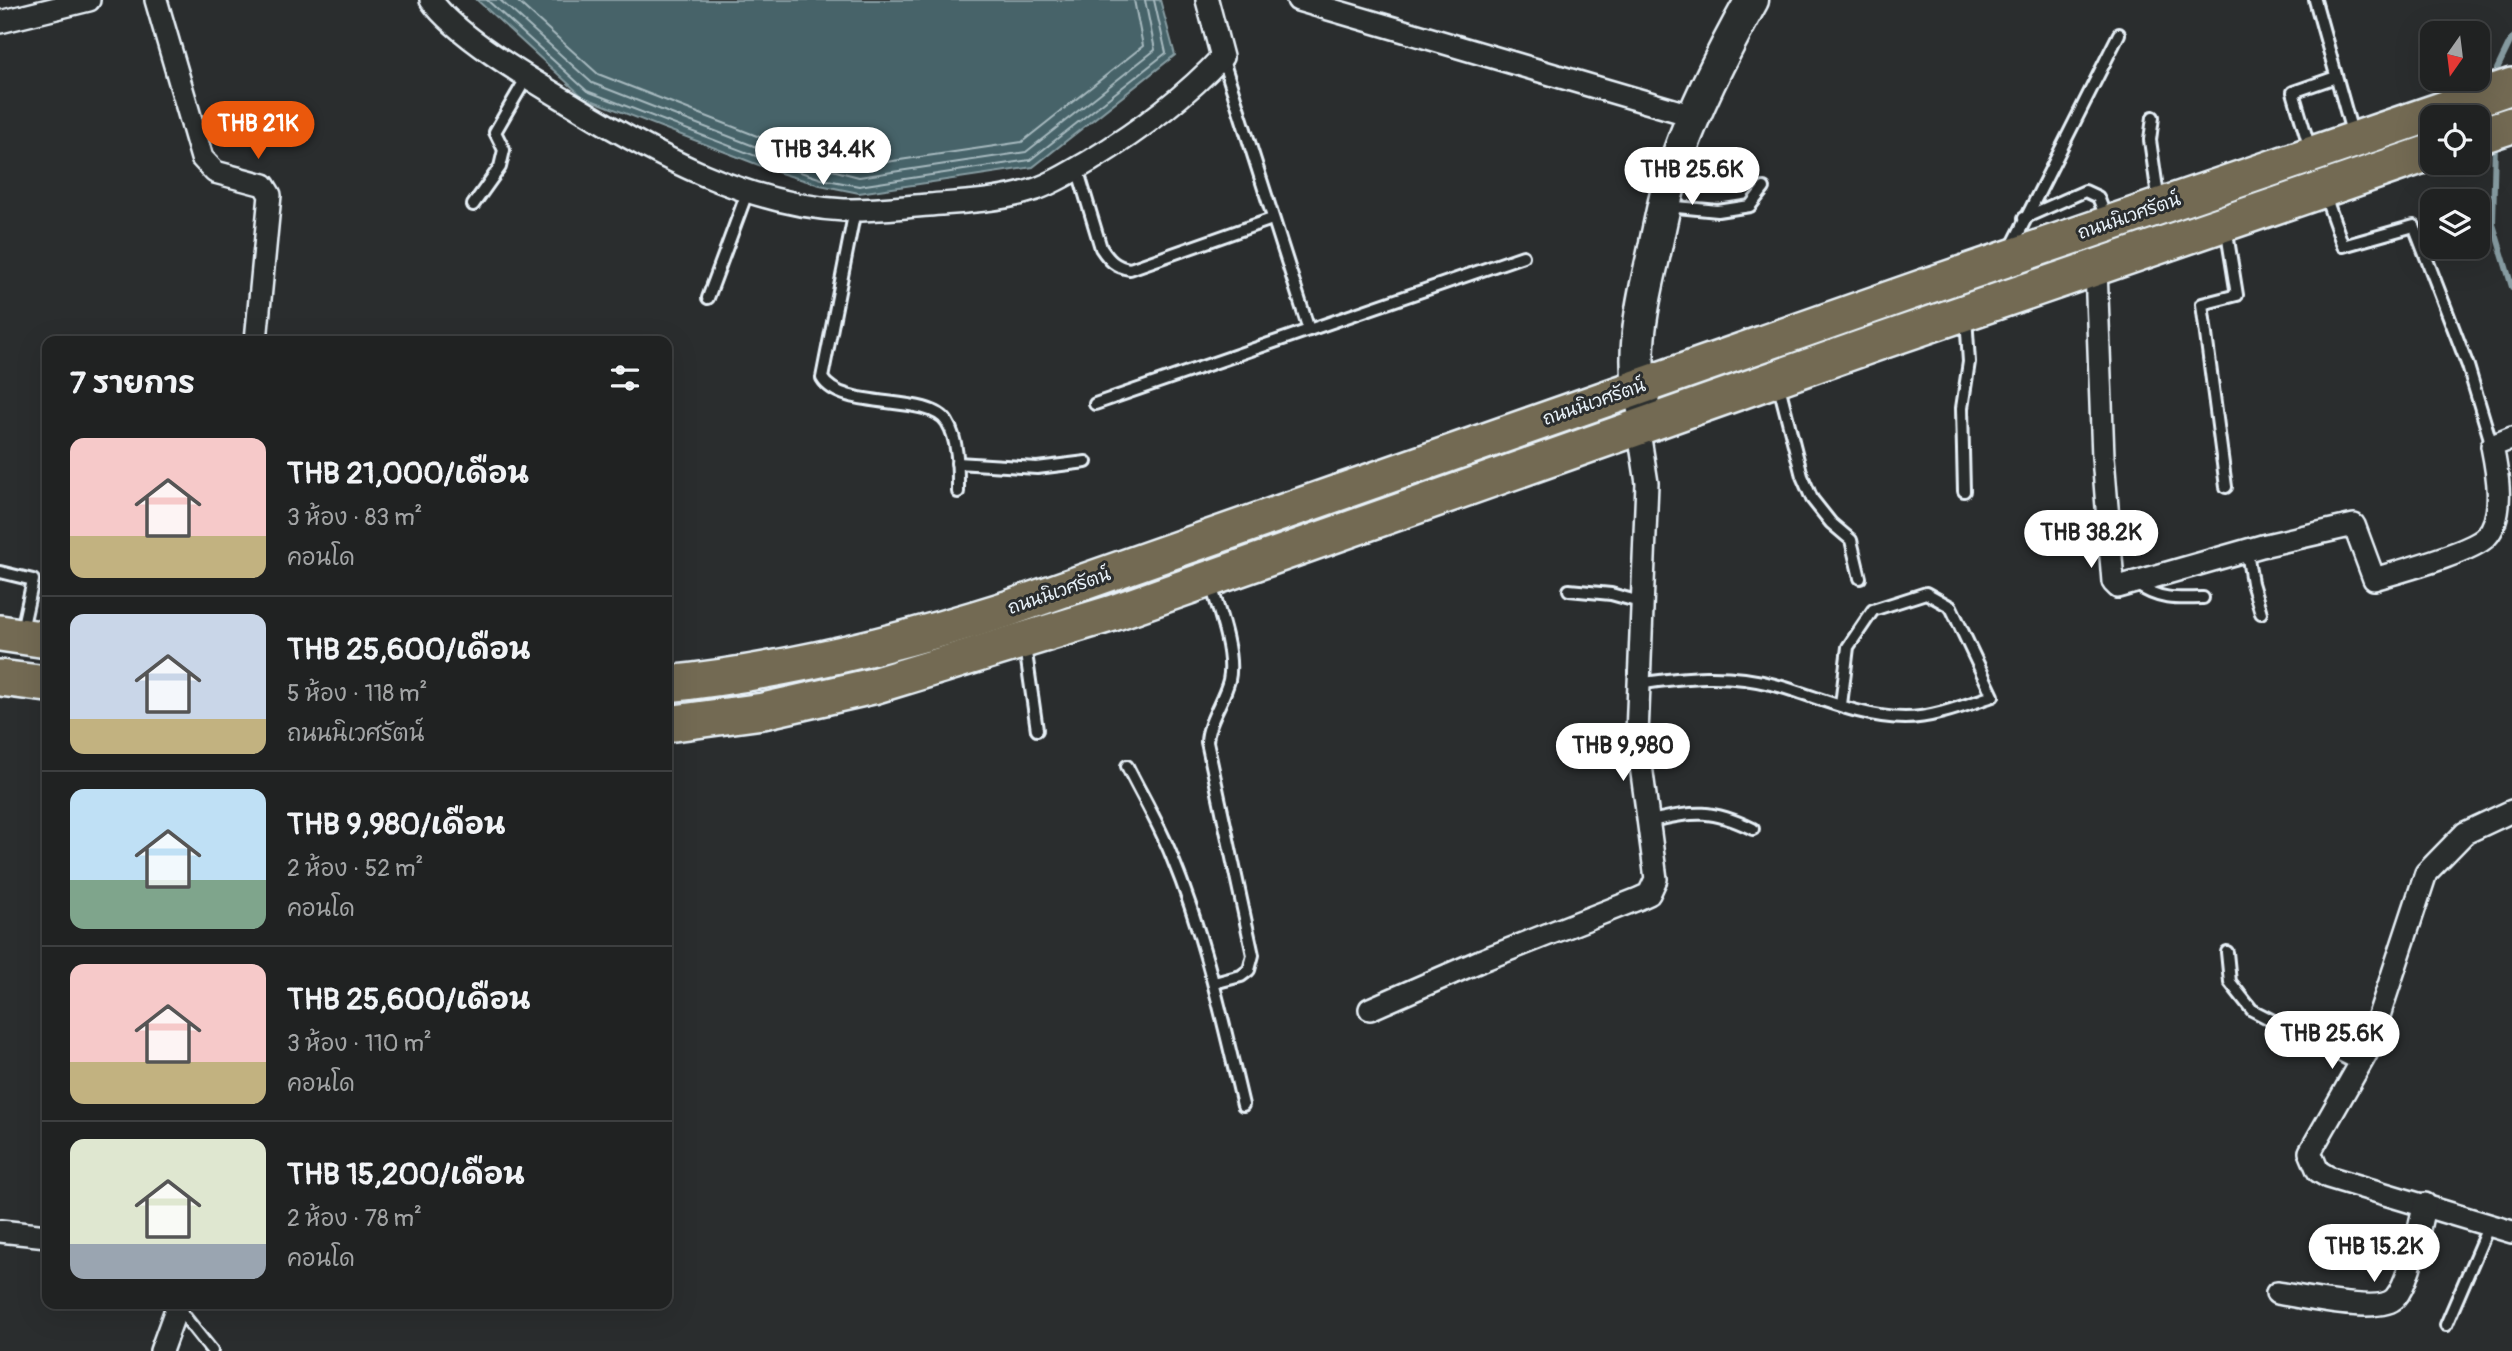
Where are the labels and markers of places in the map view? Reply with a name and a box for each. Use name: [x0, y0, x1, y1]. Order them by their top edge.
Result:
pin: THB 21K: [193, 102, 323, 161]
pin: THB 34.4K: [743, 128, 903, 187]
pin: THB 25.6K: [1612, 148, 1772, 207]
pin: THB 38.2K: [2011, 510, 2171, 570]
pin: THB 9,980: [1543, 724, 1703, 783]
pin: THB 25.6K: [2252, 1012, 2412, 1071]
pin: THB 15.2K: [2294, 1224, 2454, 1284]

